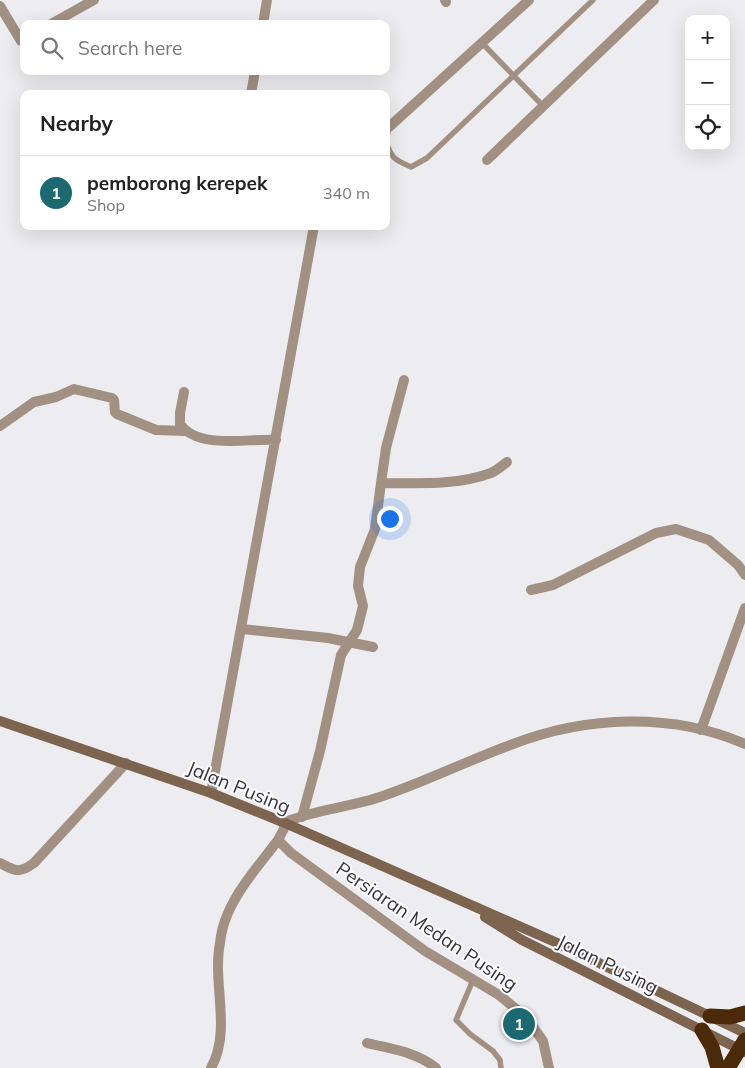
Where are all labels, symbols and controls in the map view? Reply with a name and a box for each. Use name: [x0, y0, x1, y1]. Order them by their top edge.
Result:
map controls: [685, 15, 730, 150]
button: +: [685, 15, 730, 60]
search box: [20, 20, 390, 75]
icon: search: [38, 34, 66, 62]
text: Search here: [78, 36, 182, 60]
button: −: [685, 60, 730, 105]
button: locate: [685, 105, 730, 150]
text: Nearby: [40, 110, 113, 136]
text: pemborong kerepek: [87, 171, 267, 195]
text: 1: [51, 183, 61, 203]
text: 340 m: [323, 183, 370, 203]
text: Shop: [87, 195, 125, 215]
your location: [377, 506, 403, 532]
street label: Jalan Pusing: [184, 755, 294, 819]
street label: Persiaran Medan Pusing: [332, 856, 522, 996]
street label: Jalan Pusing: [554, 929, 662, 999]
pin: 1: [503, 1005, 535, 1043]

